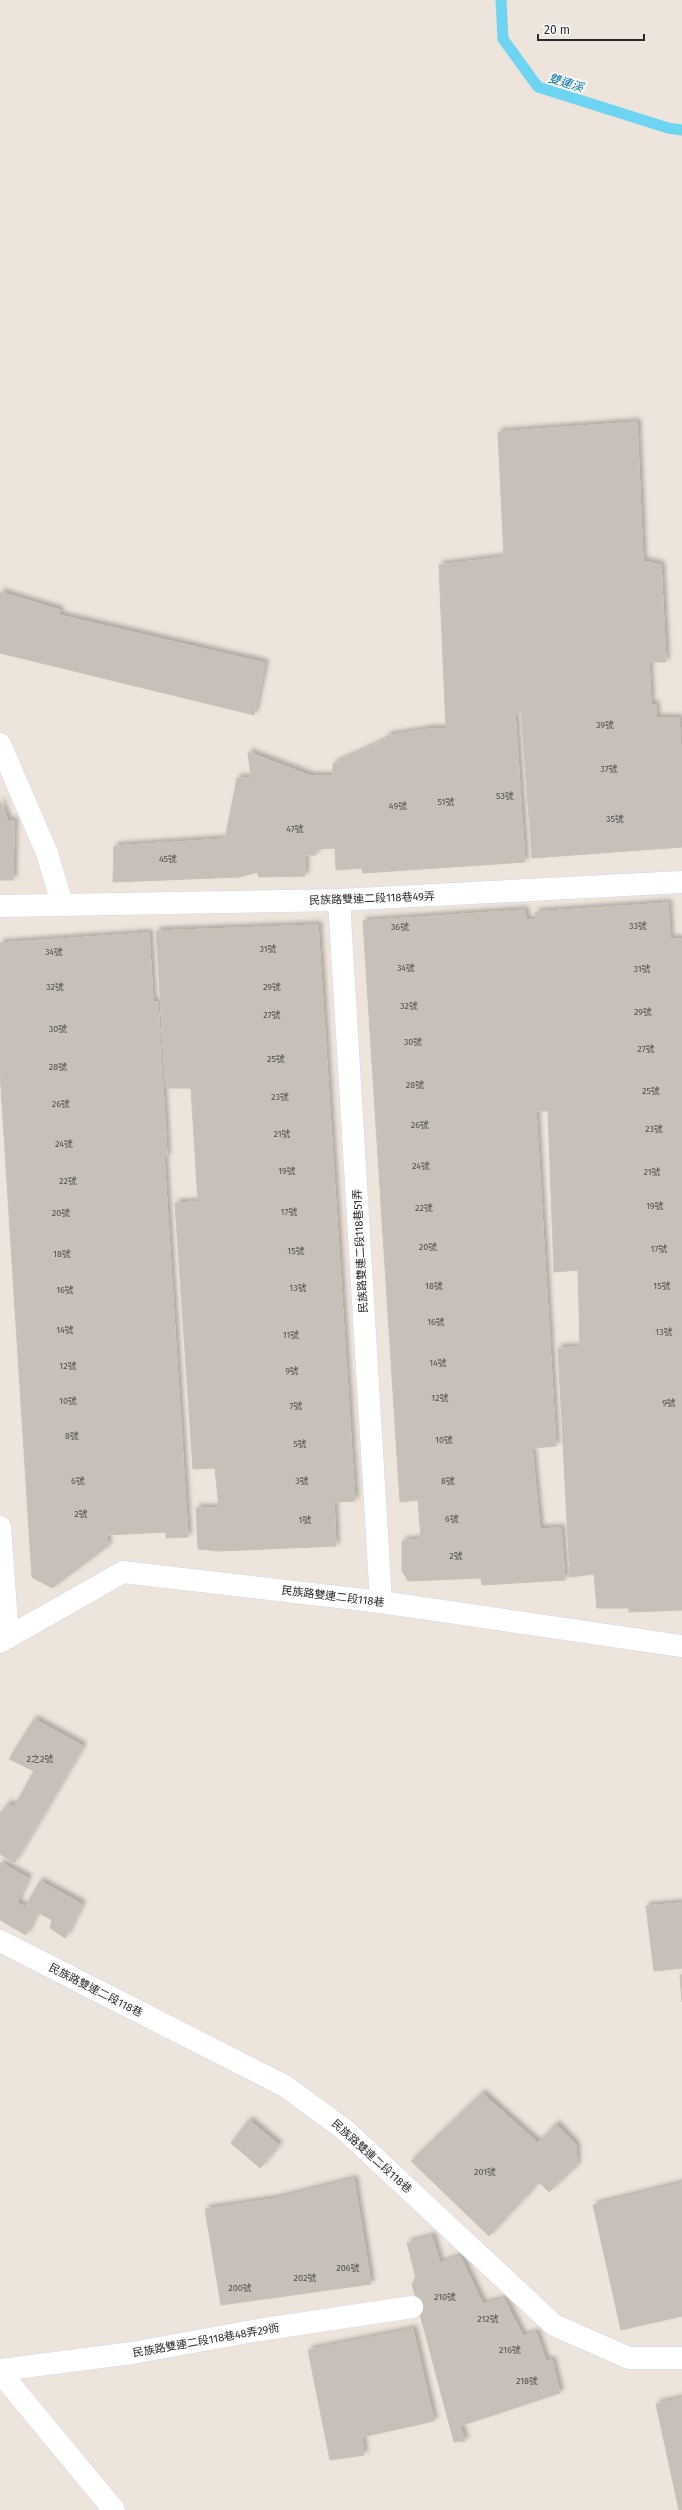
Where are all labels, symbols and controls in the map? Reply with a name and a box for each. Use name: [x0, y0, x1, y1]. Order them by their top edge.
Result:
scale bar: [538, 16, 644, 42]
text: 20 m: [544, 23, 570, 37]
water label: 雙連溪: [547, 71, 587, 96]
house number: 39號: [596, 720, 614, 730]
house number: 37號: [600, 764, 618, 774]
house number: 53號: [496, 791, 514, 801]
house number: 51號: [438, 797, 454, 807]
house number: 49號: [389, 801, 407, 811]
house number: 35號: [606, 814, 624, 824]
house number: 47號: [286, 824, 304, 834]
house number: 45號: [159, 854, 177, 864]
street label: 民族路雙連二段118巷49弄: [309, 890, 435, 907]
house number: 33號: [629, 921, 647, 931]
house number: 36號: [391, 922, 409, 932]
house number: 31號: [259, 944, 277, 954]
house number: 34號: [45, 947, 63, 957]
house number: 34號: [397, 963, 415, 973]
house number: 31號: [633, 964, 651, 974]
house number: 32號: [46, 982, 64, 992]
house number: 29號: [263, 982, 281, 992]
house number: 32號: [400, 1001, 418, 1011]
house number: 29號: [634, 1007, 652, 1017]
house number: 27號: [263, 1010, 281, 1020]
house number: 30號: [49, 1024, 67, 1034]
house number: 30號: [404, 1037, 422, 1047]
house number: 27號: [637, 1044, 655, 1054]
house number: 25號: [267, 1054, 285, 1064]
house number: 28號: [49, 1062, 67, 1072]
house number: 28號: [406, 1080, 424, 1090]
house number: 25號: [642, 1086, 660, 1096]
house number: 23號: [271, 1092, 289, 1102]
house number: 26號: [52, 1099, 70, 1109]
house number: 26號: [411, 1120, 429, 1130]
house number: 23號: [645, 1124, 663, 1134]
house number: 21號: [273, 1129, 291, 1139]
house number: 24號: [55, 1139, 73, 1149]
house number: 24號: [412, 1161, 430, 1171]
house number: 19號: [278, 1166, 296, 1176]
house number: 21號: [643, 1167, 661, 1177]
house number: 22號: [59, 1176, 77, 1186]
street label: 民族路雙連二段118巷51弄: [351, 1189, 370, 1313]
house number: 19號: [646, 1201, 664, 1211]
house number: 22號: [415, 1203, 433, 1213]
house number: 17號: [281, 1207, 297, 1217]
house number: 20號: [52, 1208, 70, 1218]
house number: 20號: [419, 1242, 437, 1252]
house number: 17號: [651, 1244, 667, 1254]
house number: 15號: [287, 1246, 305, 1256]
house number: 18號: [53, 1249, 71, 1259]
house number: 18號: [425, 1281, 443, 1291]
house number: 15號: [653, 1281, 671, 1291]
house number: 13號: [289, 1283, 307, 1293]
house number: 16號: [56, 1285, 74, 1295]
house number: 16號: [427, 1317, 445, 1327]
house number: 14號: [56, 1325, 74, 1335]
house number: 13號: [655, 1327, 673, 1337]
house number: 11號: [283, 1330, 299, 1340]
house number: 14號: [429, 1358, 447, 1368]
house number: 12號: [59, 1361, 77, 1371]
house number: 9號: [285, 1366, 299, 1376]
house number: 12號: [431, 1393, 449, 1403]
house number: 10號: [59, 1396, 77, 1406]
house number: 9號: [662, 1398, 676, 1408]
house number: 7號: [290, 1401, 303, 1411]
house number: 8號: [65, 1431, 79, 1441]
house number: 10號: [435, 1435, 453, 1445]
house number: 5號: [293, 1439, 307, 1449]
house number: 6號: [71, 1476, 85, 1486]
house number: 3號: [295, 1476, 309, 1486]
house number: 8號: [441, 1476, 455, 1486]
house number: 2號: [74, 1509, 88, 1519]
house number: 6號: [445, 1514, 459, 1524]
house number: 1號: [299, 1515, 311, 1525]
house number: 2號: [449, 1551, 463, 1561]
street label: 民族路雙連二段118巷: [281, 1584, 385, 1609]
house number: 2之2號: [27, 1754, 53, 1764]
street label: 民族路雙連二段118巷: [47, 1961, 145, 2020]
street label: 民族路雙連二段118巷: [329, 2117, 414, 2196]
house number: 201號: [474, 2167, 496, 2177]
house number: 206號: [336, 2263, 360, 2273]
house number: 202號: [294, 2273, 316, 2283]
house number: 200號: [228, 2283, 252, 2293]
house number: 210號: [434, 2292, 456, 2302]
house number: 212號: [477, 2314, 499, 2324]
street label: 民族路雙連二段118巷48弄29衖: [132, 2321, 280, 2360]
house number: 216號: [499, 2345, 521, 2355]
house number: 218號: [516, 2376, 538, 2386]

